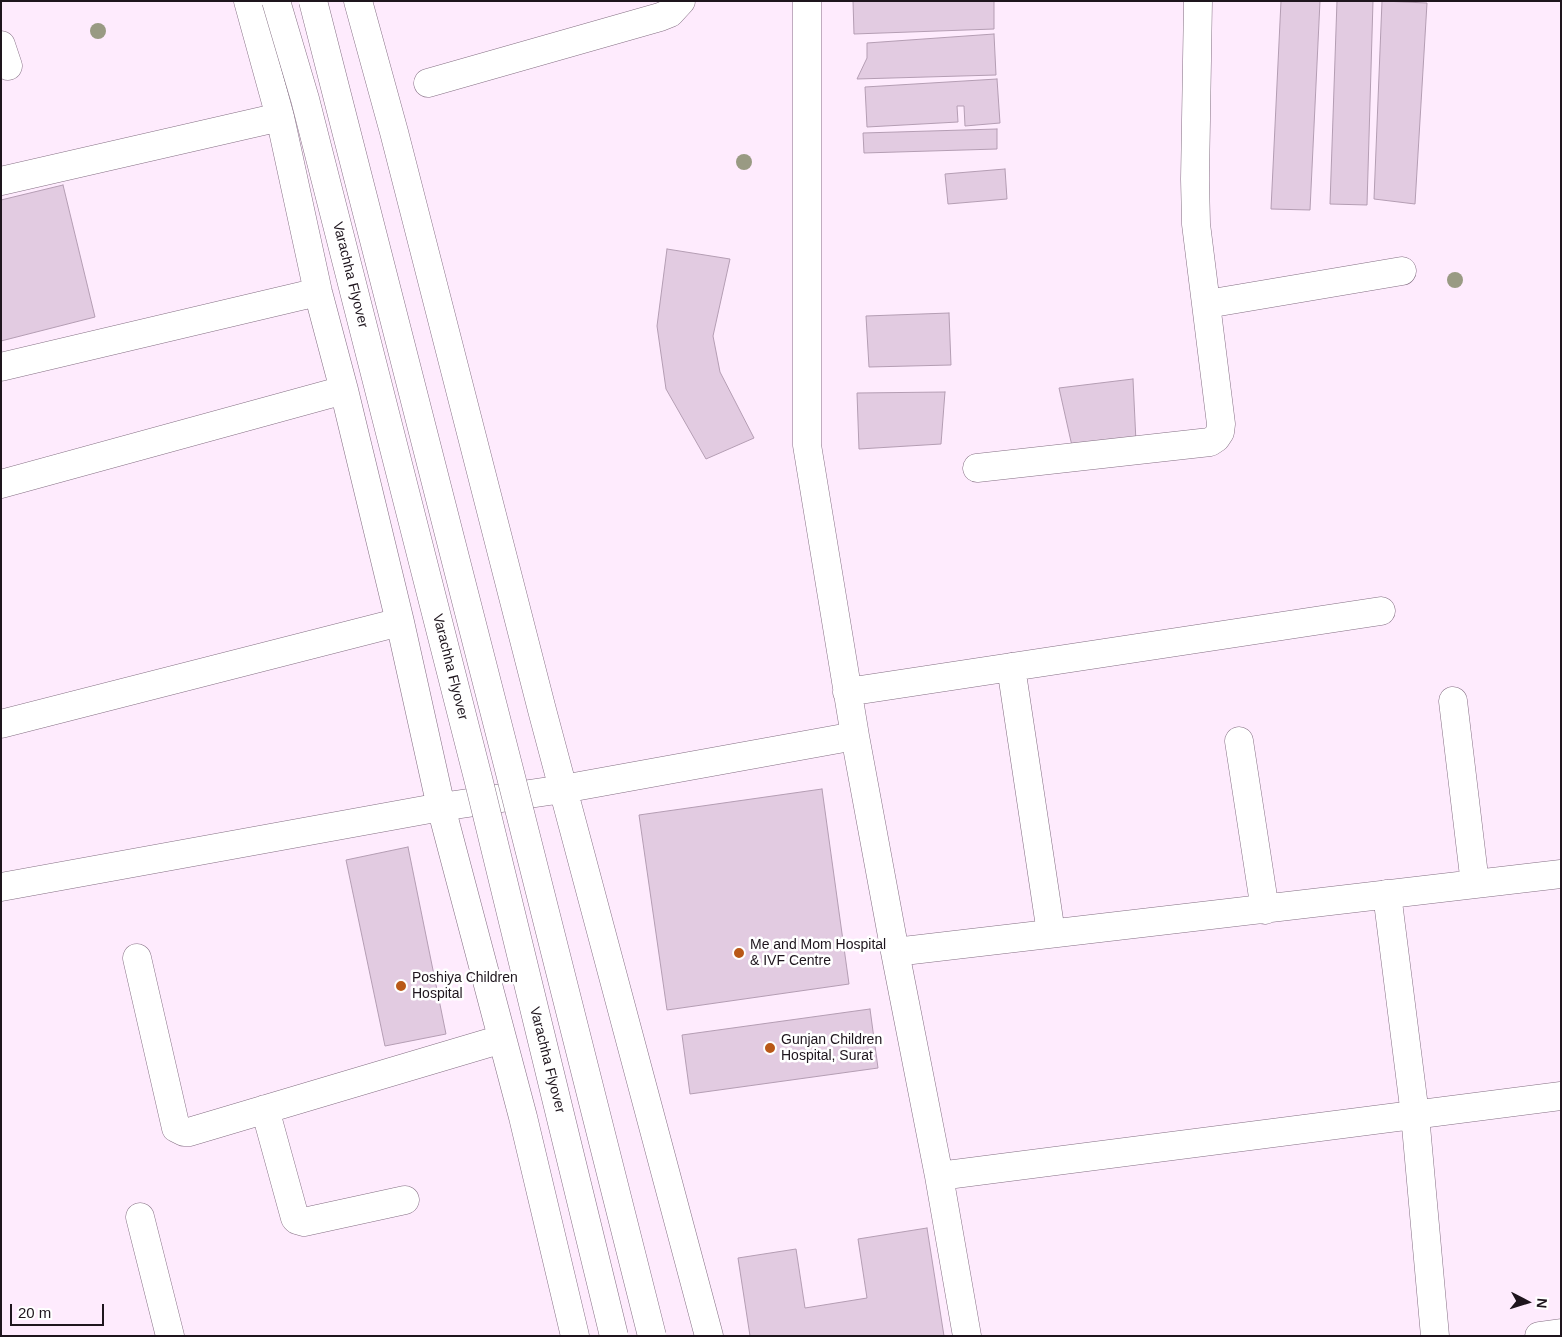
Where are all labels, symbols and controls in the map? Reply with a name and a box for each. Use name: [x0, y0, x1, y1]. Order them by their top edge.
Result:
street label: Varachha Flyover: [329, 220, 371, 330]
street label: Varachha Flyover: [429, 612, 471, 722]
place label: Me and Mom Hospital & IVF Centre: [750, 937, 886, 970]
marker: Me and Mom Hospital & IVF Centre: [732, 946, 746, 960]
place label: Poshiya Children Hospital: [412, 970, 518, 1002]
marker: Poshiya Children Hospital: [394, 979, 408, 993]
street label: Varachha Flyover: [526, 1005, 568, 1115]
place label: Gunjan Children Hospital, Surat: [781, 1032, 882, 1064]
marker: Gunjan Children Hospital, Surat: [763, 1041, 777, 1055]
north arrow: [1502, 1277, 1552, 1327]
scale bar: [12, 1294, 106, 1326]
text: N: [1534, 1298, 1550, 1309]
text: 20 m: [18, 1304, 51, 1321]

